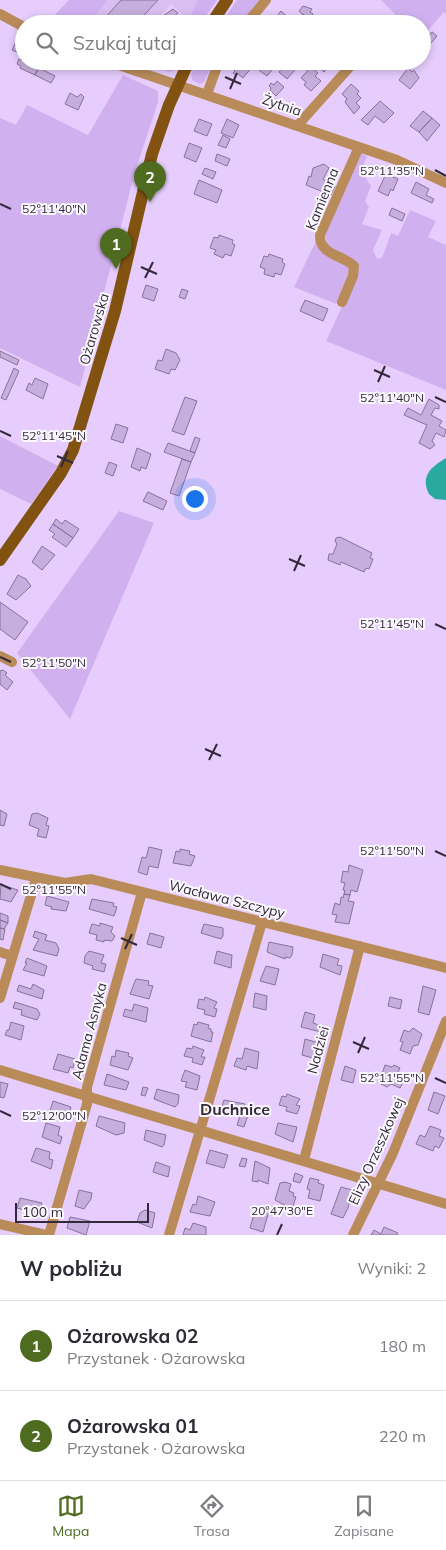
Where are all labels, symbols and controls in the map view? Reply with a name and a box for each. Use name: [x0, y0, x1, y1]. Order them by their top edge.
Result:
search box: [15, 15, 431, 70]
icon: search: [33, 29, 61, 57]
text: Szukaj tutaj: [73, 31, 176, 55]
street label: Żytnia: [260, 90, 304, 120]
pin: 2: [134, 161, 166, 202]
text: 52°11'35"N: [360, 163, 424, 178]
street label: Kamienna: [301, 165, 343, 233]
text: 52°11'40"N: [22, 201, 86, 216]
pin: 1: [100, 228, 132, 269]
street label: Ożarowska: [75, 291, 113, 367]
text: 52°11'40"N: [360, 390, 424, 405]
text: 52°11'45"N: [22, 428, 86, 443]
your location: [182, 486, 208, 512]
text: 52°11'45"N: [360, 616, 424, 631]
text: 52°11'50"N: [22, 655, 86, 670]
text: 52°11'50"N: [360, 843, 424, 858]
street label: Wacława Szczypy: [167, 876, 287, 922]
text: 52°11'55"N: [22, 882, 86, 897]
street label: Adama Asnyka: [67, 981, 111, 1081]
street label: Nadziei: [303, 1024, 333, 1076]
text: 52°11'55"N: [360, 1070, 424, 1085]
street label: Elizy Orzeszkowej: [344, 1094, 408, 1208]
district label: Duchnice: [200, 1099, 270, 1119]
text: 52°12'00"N: [22, 1108, 86, 1123]
scale bar: [15, 1200, 149, 1223]
text: 100 m: [22, 1203, 63, 1221]
text: 20°47'30"E: [251, 1203, 313, 1218]
text: W pobliżu: [20, 1255, 122, 1281]
text: Wyniki: 2: [357, 1258, 426, 1278]
text: Ożarowska 02: [67, 1324, 198, 1348]
text: 1: [31, 1336, 41, 1356]
text: 180 m: [379, 1336, 426, 1356]
text: Przystanek · Ożarowska: [67, 1348, 245, 1368]
text: Ożarowska 01: [67, 1414, 198, 1438]
text: 2: [31, 1426, 41, 1446]
text: 220 m: [379, 1426, 426, 1446]
text: Przystanek · Ożarowska: [67, 1438, 245, 1458]
tab: Mapa: [52, 1492, 89, 1540]
tab: Trasa: [194, 1492, 230, 1540]
tab: Zapisane: [334, 1492, 394, 1540]

